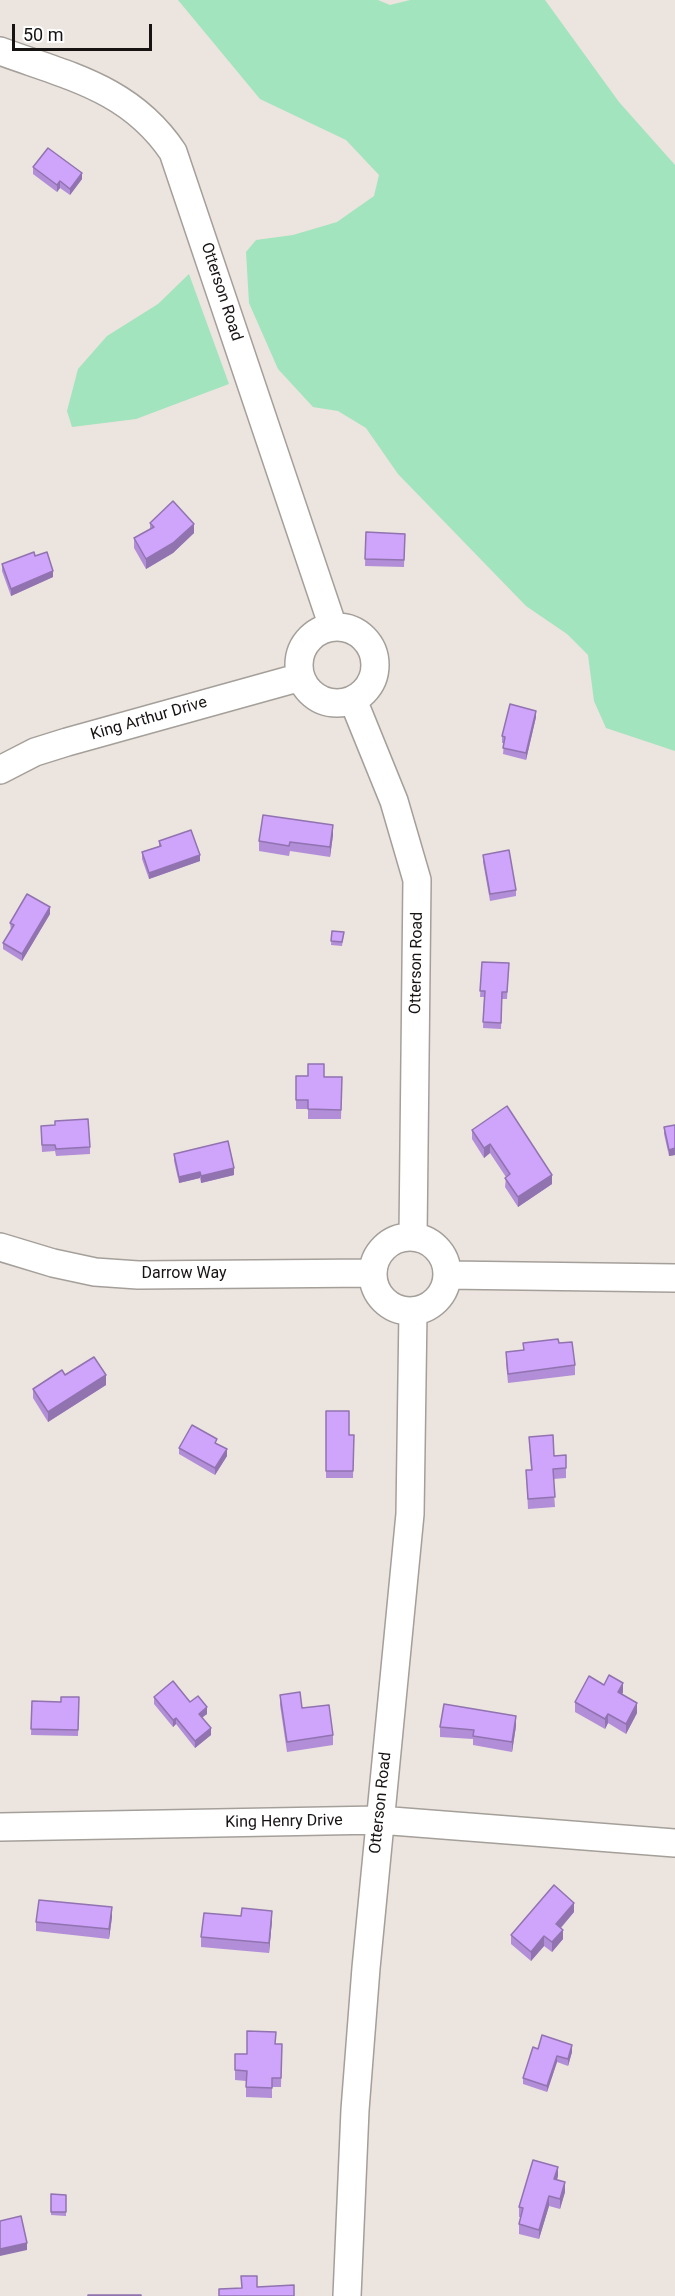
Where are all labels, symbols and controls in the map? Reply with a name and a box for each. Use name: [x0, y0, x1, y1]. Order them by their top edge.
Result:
scale bar: [15, 12, 154, 50]
text: 50 m: [23, 24, 63, 45]
street label: Otterson Road: [196, 240, 246, 344]
street label: King Arthur Drive: [89, 693, 209, 745]
street label: Otterson Road: [407, 912, 427, 1014]
street label: Darrow Way: [141, 1264, 227, 1284]
street label: Otterson Road: [366, 1751, 396, 1855]
street label: King Henry Drive: [225, 1811, 343, 1833]

